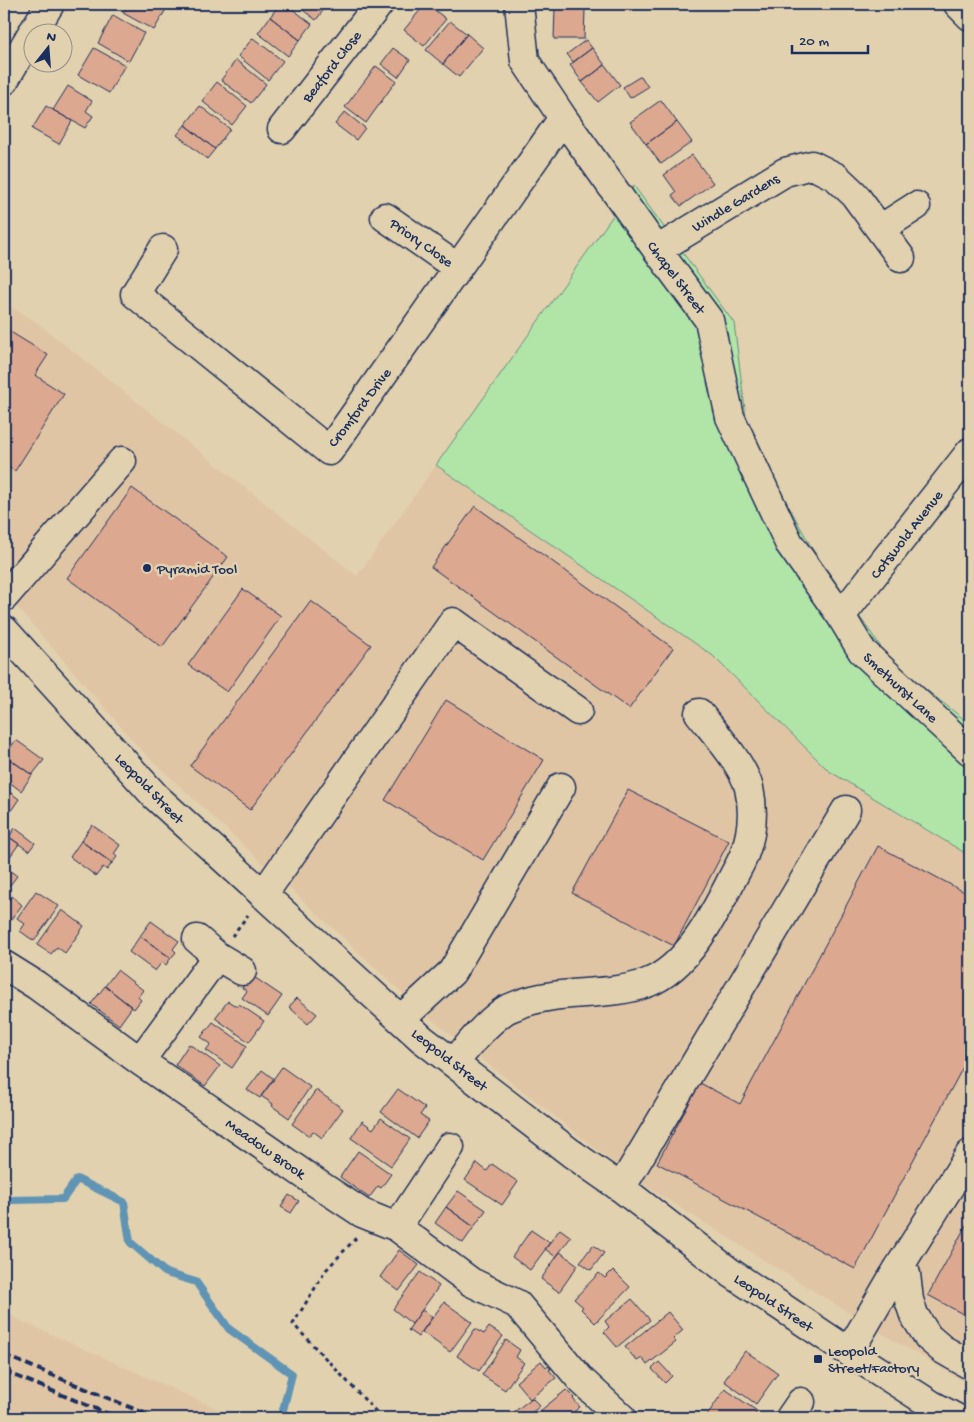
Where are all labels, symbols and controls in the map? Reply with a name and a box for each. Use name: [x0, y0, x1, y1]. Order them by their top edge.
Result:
north arrow: [22, 22, 72, 72]
scale bar: [792, 22, 868, 54]
text: N: [44, 28, 58, 47]
street label: Beaford Close: [298, 28, 366, 108]
text: 20 m: [799, 33, 829, 51]
street label: Windle Gardens: [689, 170, 783, 237]
street label: Priory Close: [385, 215, 456, 272]
street label: Chapel Street: [642, 238, 710, 320]
street label: Cromford Drive: [325, 365, 396, 451]
street label: Cotswold Avenue: [867, 487, 948, 583]
place label: Pyramid Tool: [156, 561, 237, 579]
marker: Pyramid Tool: [141, 562, 153, 574]
street label: Smethurst Lane: [858, 649, 941, 728]
street label: Leopold Street: [110, 750, 188, 830]
street label: Leopold Street: [407, 1025, 492, 1097]
street label: Meadow Brook: [221, 1115, 309, 1185]
street label: Leopold Street: [730, 1271, 818, 1338]
place label: Leopold Street/Factory: [828, 1343, 920, 1378]
marker: Leopold Street/Factory: [812, 1353, 824, 1365]

